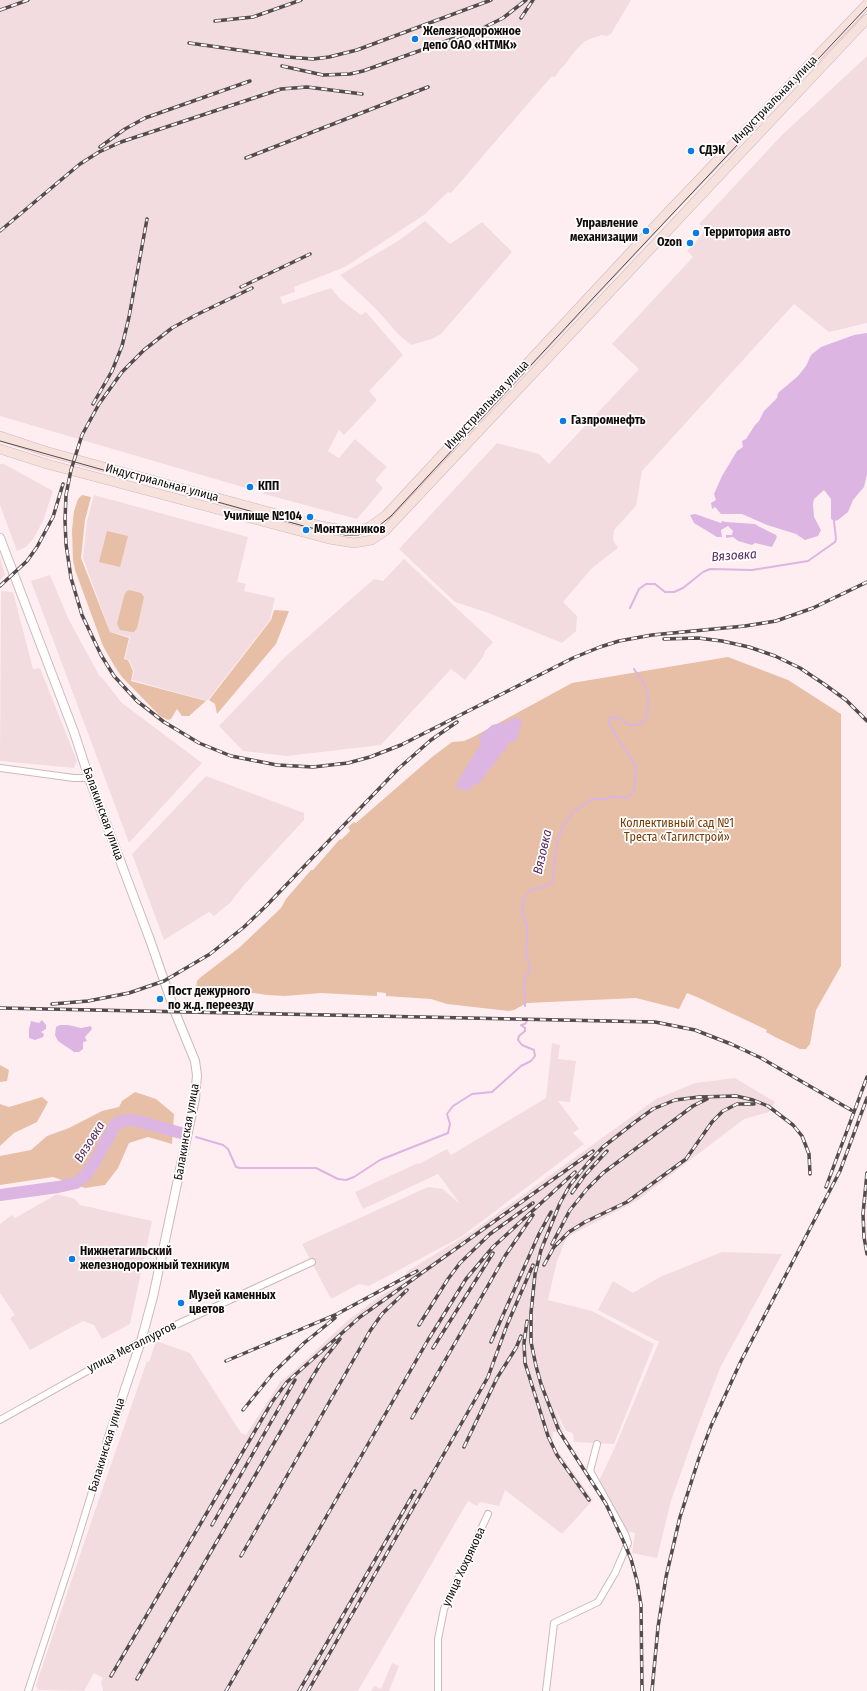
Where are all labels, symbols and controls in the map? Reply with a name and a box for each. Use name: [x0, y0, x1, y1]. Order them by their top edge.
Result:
place label: Железнодорожное депо ОАО «НТМК»: [423, 25, 521, 53]
marker: Железнодорожное депо ОАО «НТМК»: [410, 34, 420, 44]
street label: Индустриальная улица: [729, 53, 821, 147]
place label: СДЭК: [699, 144, 725, 158]
marker: СДЭК: [686, 146, 696, 156]
place label: Управление механизации: [570, 217, 638, 245]
marker: Управление механизации: [641, 226, 651, 236]
place label: Территория авто: [704, 226, 791, 240]
marker: Территория авто: [691, 228, 701, 238]
place label: Ozon: [657, 236, 682, 250]
marker: Ozon: [685, 238, 695, 248]
street label: Индустриальная улица: [442, 357, 532, 453]
place label: Газпромнефть: [571, 414, 646, 428]
marker: Газпромнефть: [558, 416, 568, 426]
street label: Индустриальная улица: [104, 461, 220, 505]
place label: КПП: [258, 480, 279, 494]
marker: КПП: [245, 482, 255, 492]
place label: Училище №104: [224, 510, 302, 524]
marker: Училище №104: [305, 512, 315, 522]
place label: Монтажников: [314, 523, 385, 537]
marker: Монтажников: [301, 525, 311, 535]
water label: Вязовка: [711, 547, 757, 565]
street label: Балакинская улица: [79, 765, 127, 863]
park label: Коллективный сад №1 Треста «Тагилстрой»: [620, 817, 734, 845]
water label: Вязовка: [530, 828, 556, 876]
place label: Пост дежурного по ж.д. переезду: [168, 985, 254, 1013]
marker: Пост дежурного по ж.д. переезду: [155, 994, 165, 1004]
street label: Балакинская улица: [171, 1082, 203, 1182]
water label: Вязовка: [71, 1119, 109, 1165]
place label: Нижнетагильский железнодорожный техникум: [80, 1245, 229, 1273]
marker: Нижнетагильский железнодорожный техникум: [67, 1254, 77, 1264]
place label: Музей каменных цветов: [189, 1289, 276, 1317]
marker: Музей каменных цветов: [176, 1298, 186, 1308]
street label: улица Металлургов: [85, 1318, 179, 1376]
street label: Балакинская улица: [86, 1396, 128, 1494]
street label: улица Хохрякова: [439, 1525, 489, 1609]

